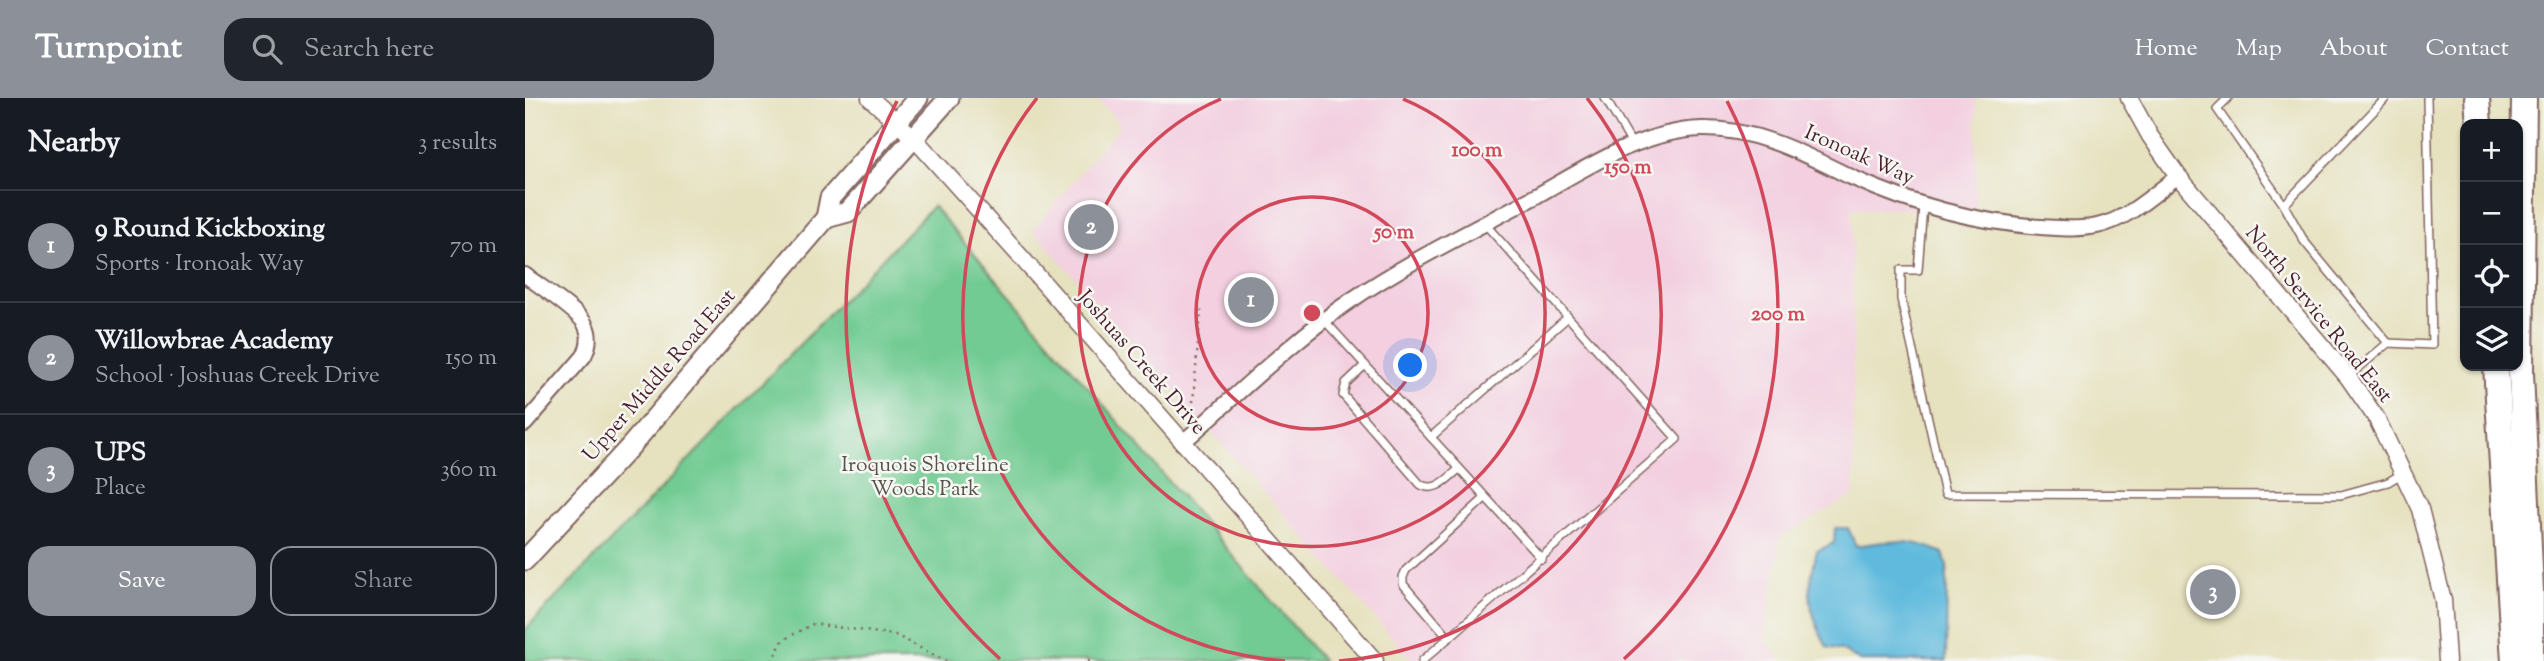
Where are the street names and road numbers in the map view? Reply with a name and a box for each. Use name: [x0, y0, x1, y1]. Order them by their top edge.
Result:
street label: Ironoak Way: [1799, 118, 1919, 194]
street label: North Service Road East: [2237, 220, 2399, 410]
street label: Upper Middle Road East: [576, 283, 744, 469]
street label: Joshuas Creek Drive: [1069, 283, 1212, 442]

